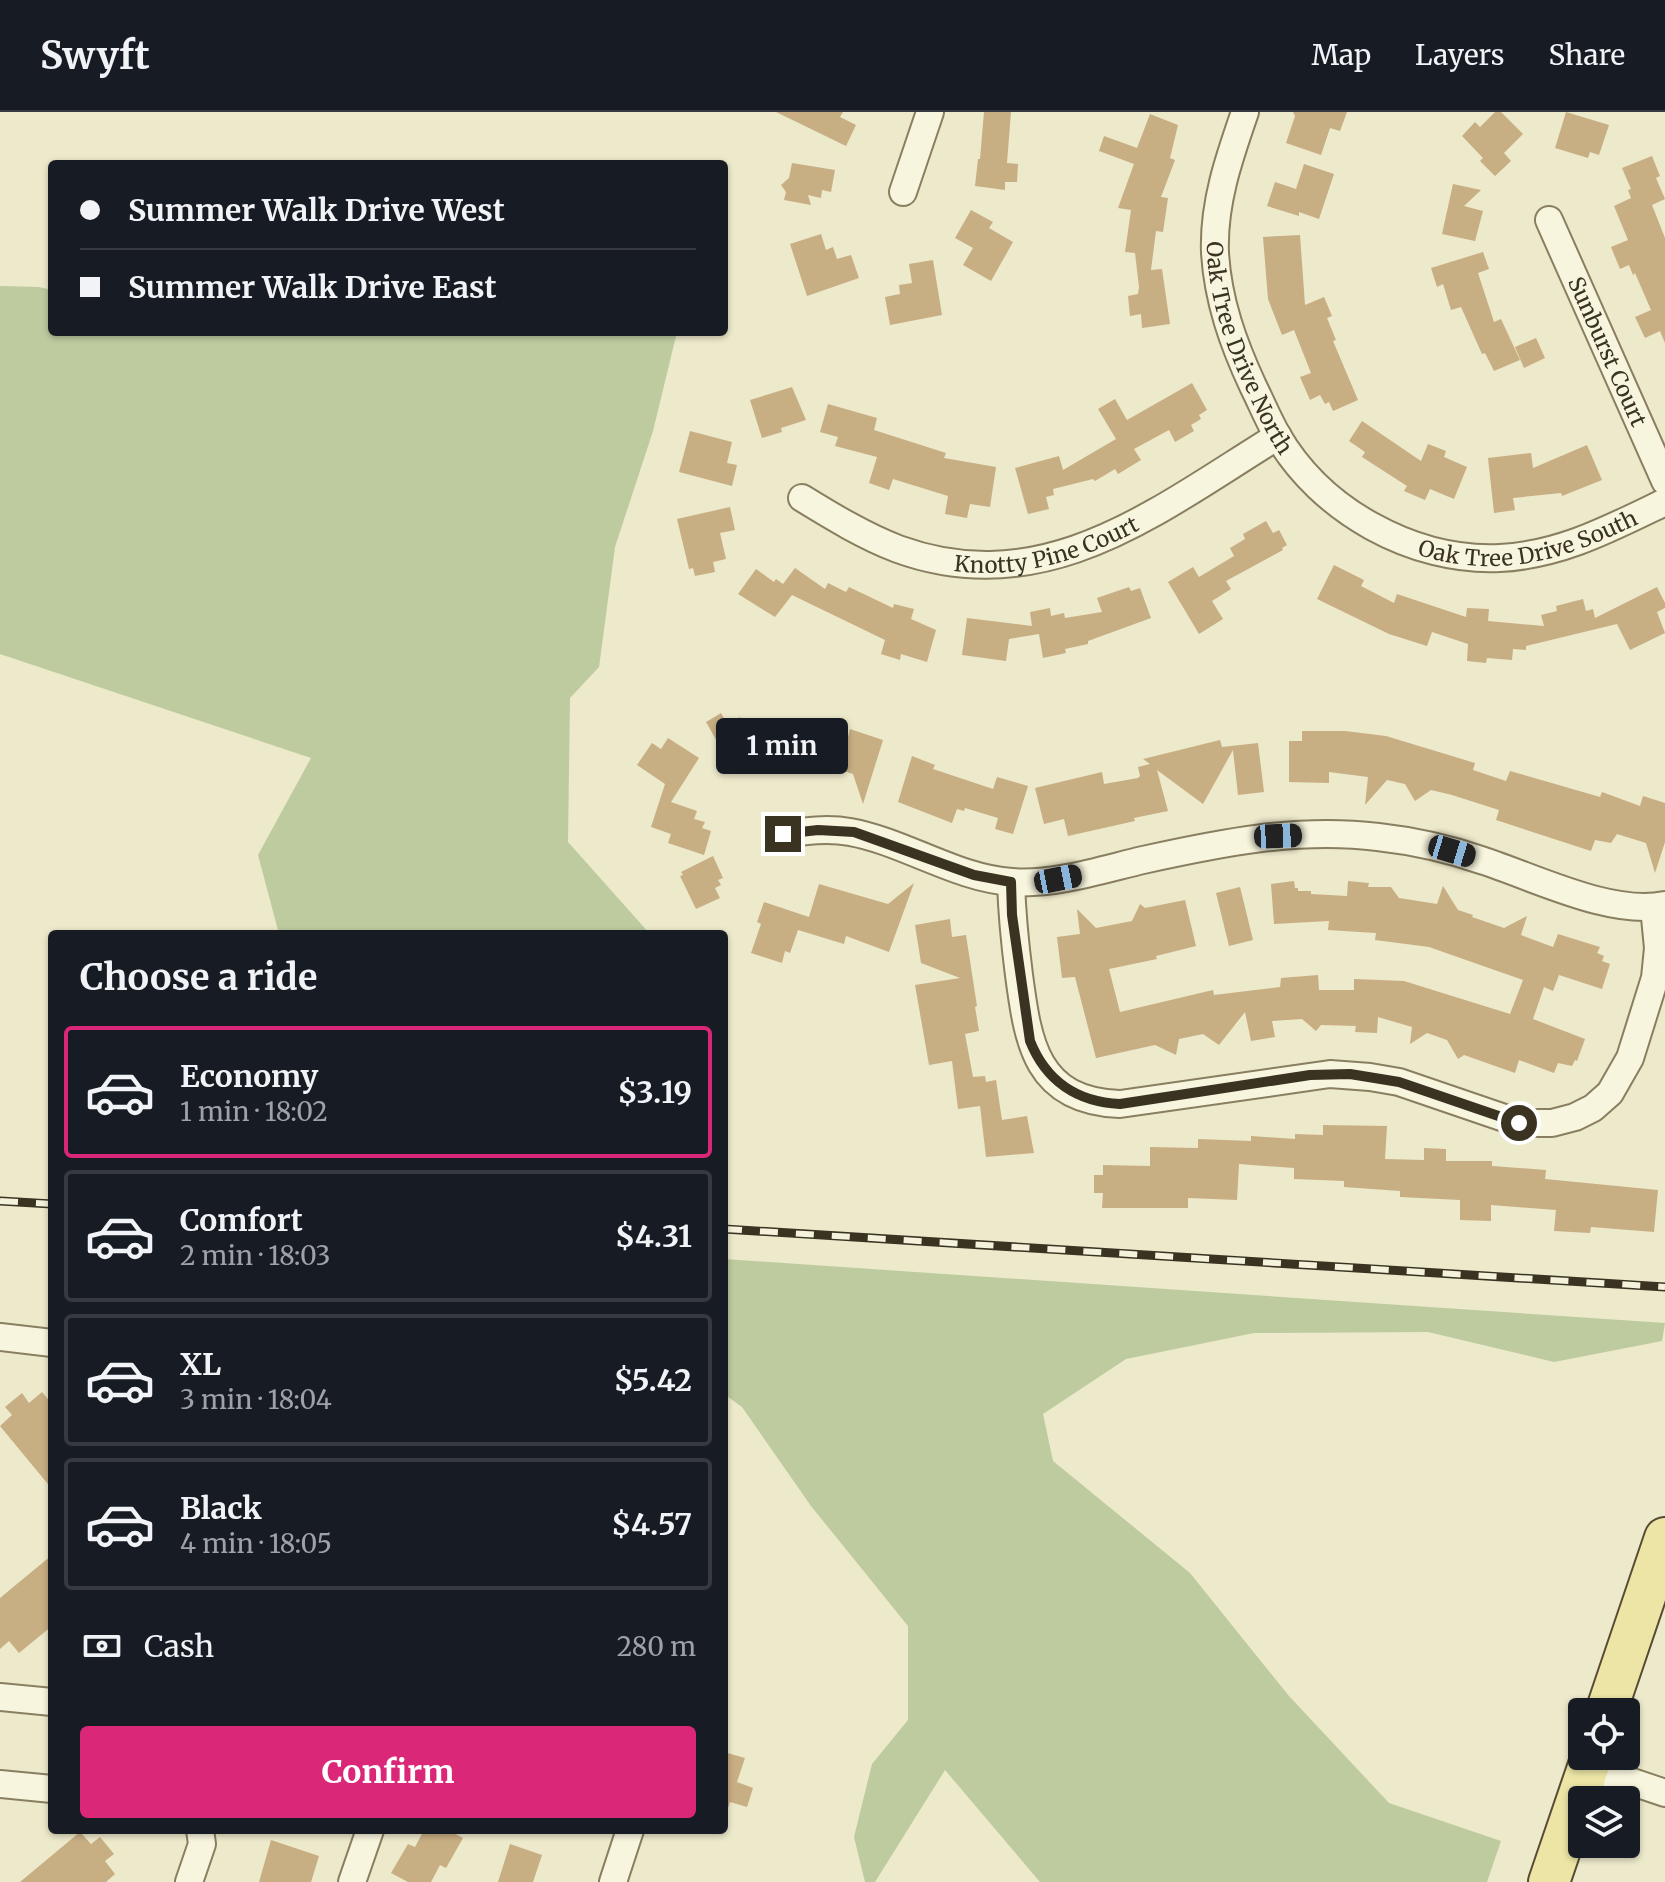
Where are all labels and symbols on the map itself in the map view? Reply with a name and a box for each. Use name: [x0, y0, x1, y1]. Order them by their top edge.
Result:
street label: Oak Tree Drive North: [1201, 241, 1299, 460]
street label: Sunburst Court: [1562, 272, 1653, 431]
street label: Oak Tree Drive South: [1415, 503, 1642, 572]
street label: Knotty Pine Court: [953, 510, 1144, 579]
callout: 1 min: [717, 718, 849, 774]
route end: [765, 816, 801, 852]
car: [1254, 823, 1302, 849]
car: [1426, 833, 1478, 869]
car: [1032, 863, 1084, 895]
route start: [1501, 1105, 1537, 1141]

